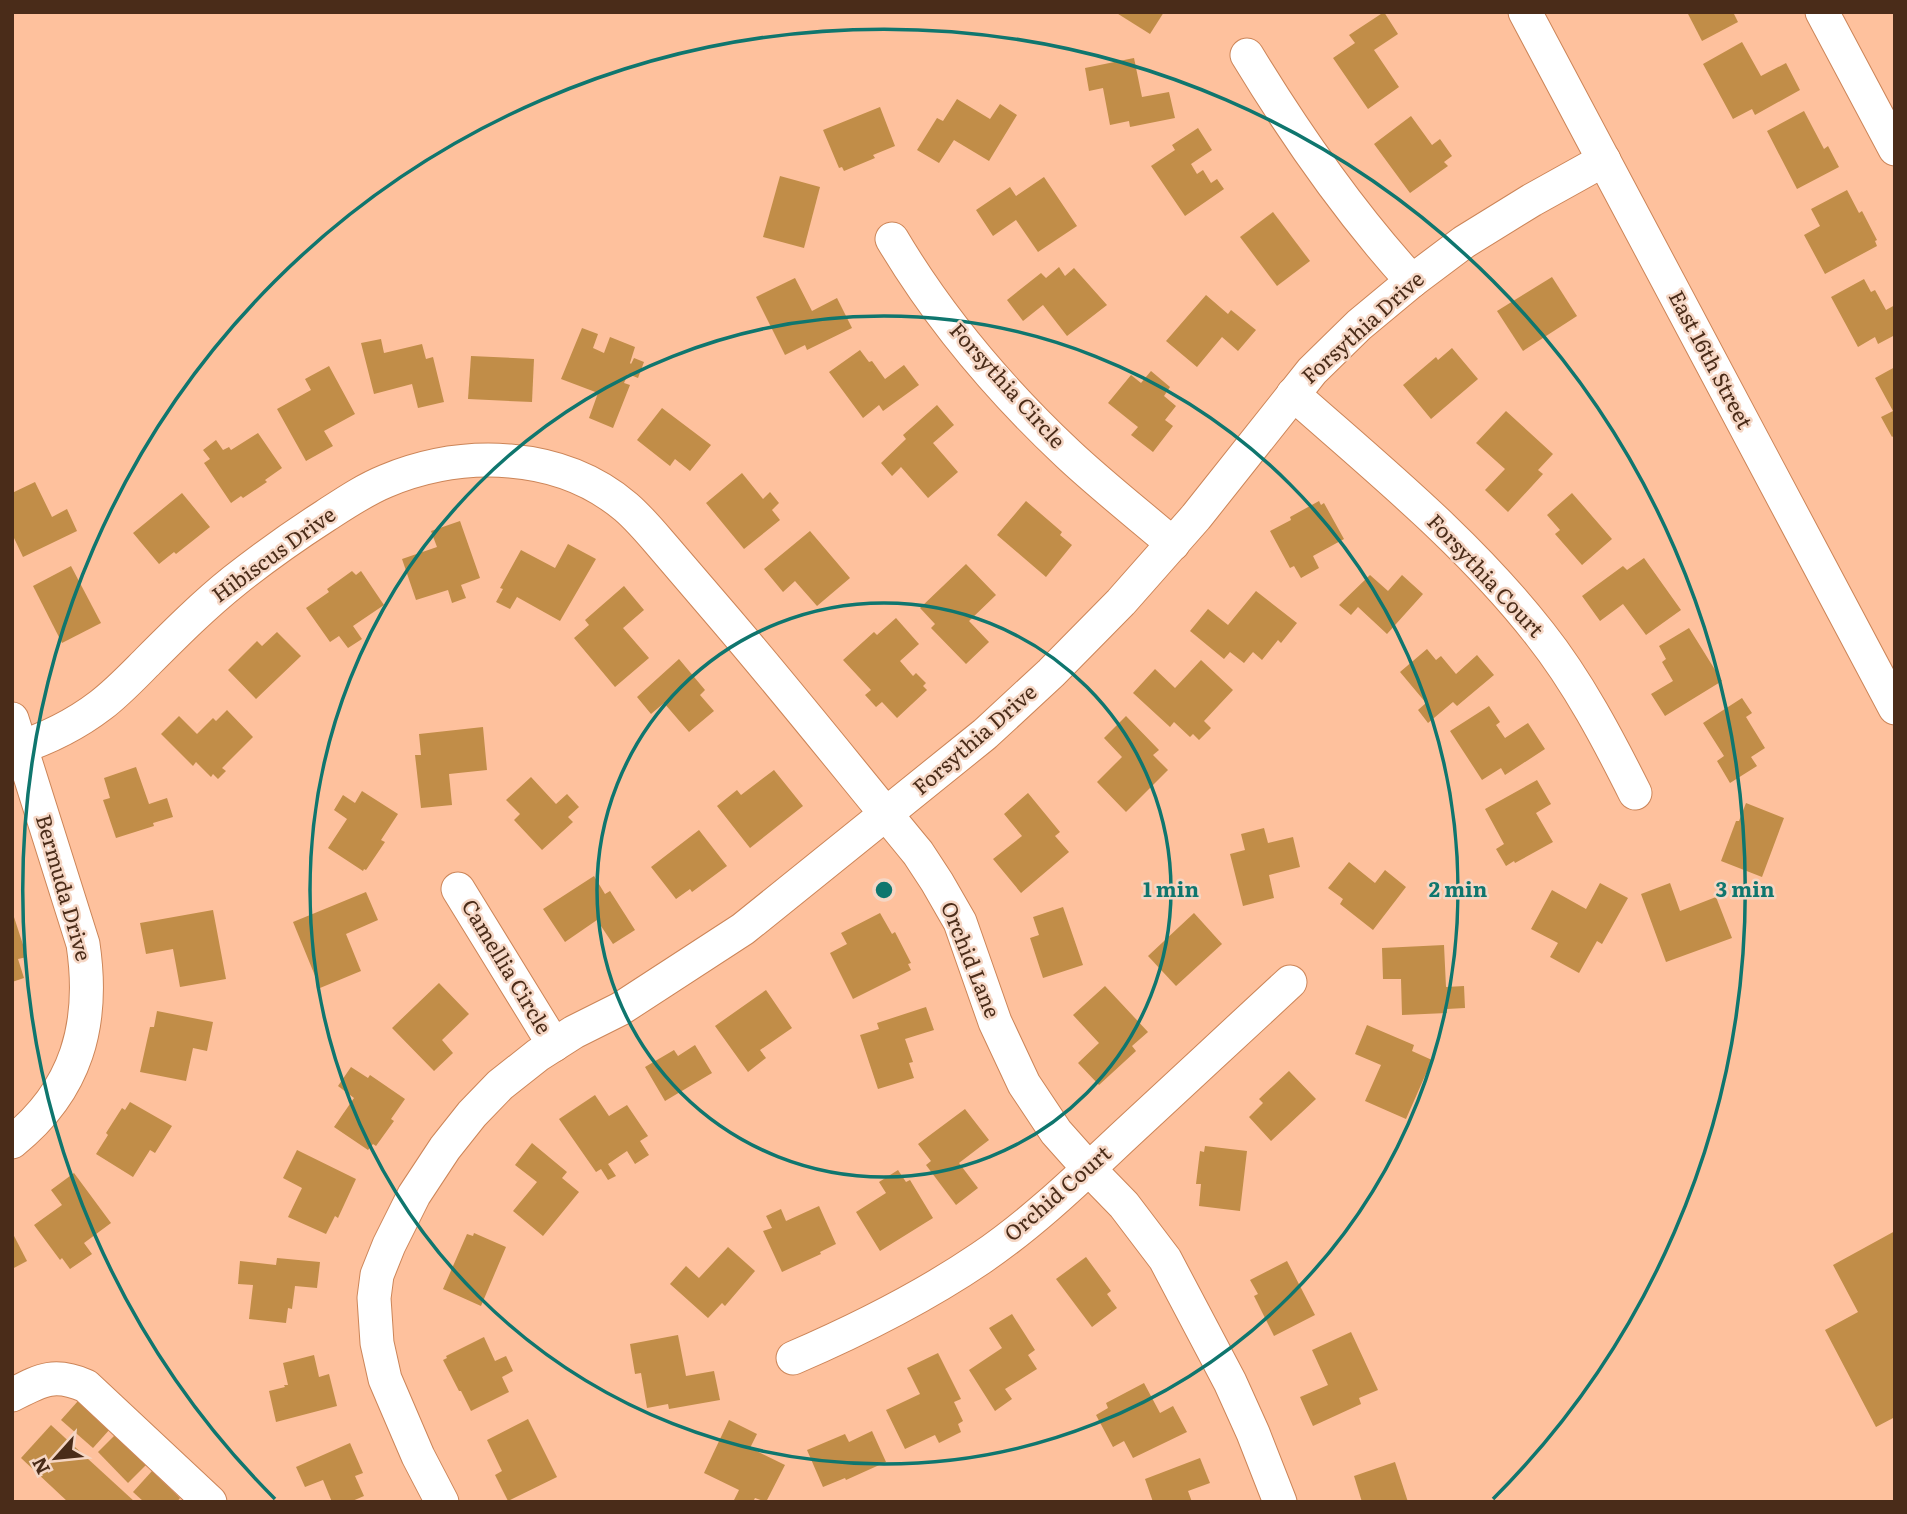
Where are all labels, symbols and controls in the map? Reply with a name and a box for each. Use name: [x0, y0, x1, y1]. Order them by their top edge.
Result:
street label: Forsythia Drive: [1293, 263, 1430, 390]
street label: East 16th Street: [1663, 284, 1762, 434]
street label: Forsythia Circle: [944, 315, 1074, 454]
street label: Hibiscus Drive: [204, 497, 341, 608]
street label: Forsythia Court: [1421, 506, 1553, 643]
street label: Forsythia Drive: [904, 675, 1042, 801]
street label: Bermuda Drive: [30, 810, 101, 964]
text: 1 min: [1143, 872, 1199, 903]
text: 2 min: [1429, 872, 1488, 903]
text: 3 min: [1715, 872, 1775, 903]
centre of rings: [872, 878, 896, 902]
street label: Camellia Circle: [456, 892, 561, 1039]
street label: Orchid Lane: [935, 896, 1010, 1022]
street label: Orchid Court: [996, 1137, 1117, 1247]
north arrow: [21, 1423, 91, 1493]
text: N: [24, 1453, 56, 1480]

